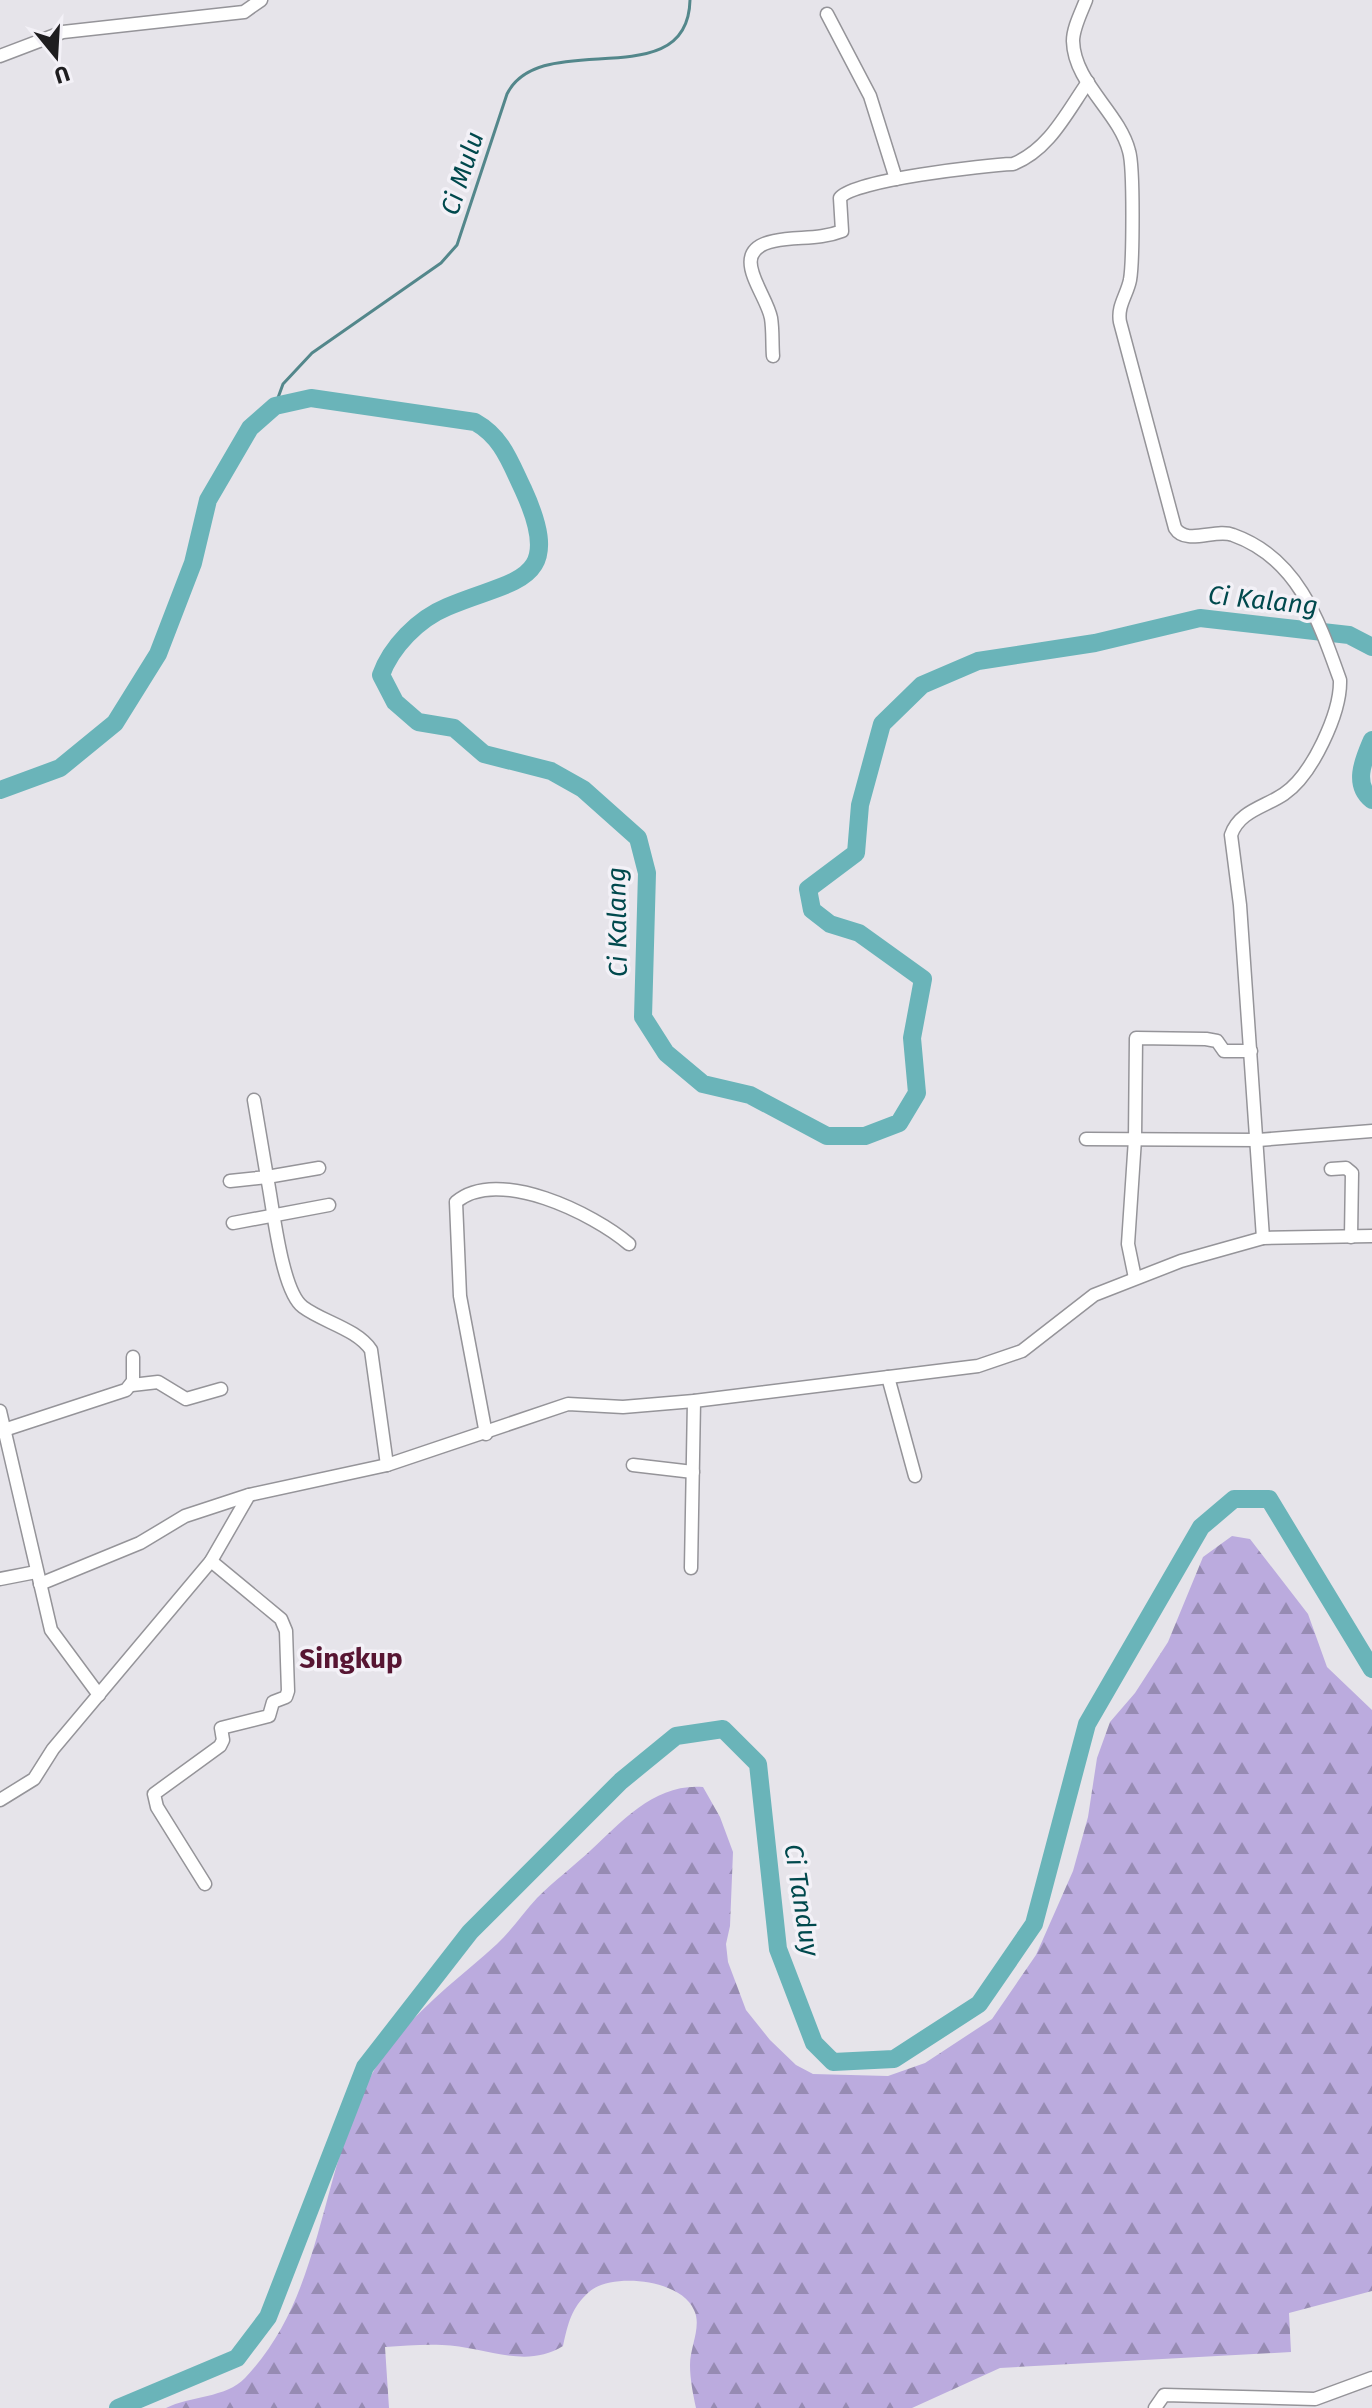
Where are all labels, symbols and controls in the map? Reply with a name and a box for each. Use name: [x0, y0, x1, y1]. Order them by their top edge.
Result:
north arrow: [16, 16, 96, 96]
text: U: [51, 59, 73, 90]
water label: Ci Mulu: [434, 127, 490, 219]
water label: Ci Kalang: [1206, 579, 1319, 622]
water label: Ci Kalang: [601, 867, 634, 977]
district label: Singkup: [299, 1642, 403, 1675]
water label: Ci Tanduy: [777, 1842, 826, 1960]

